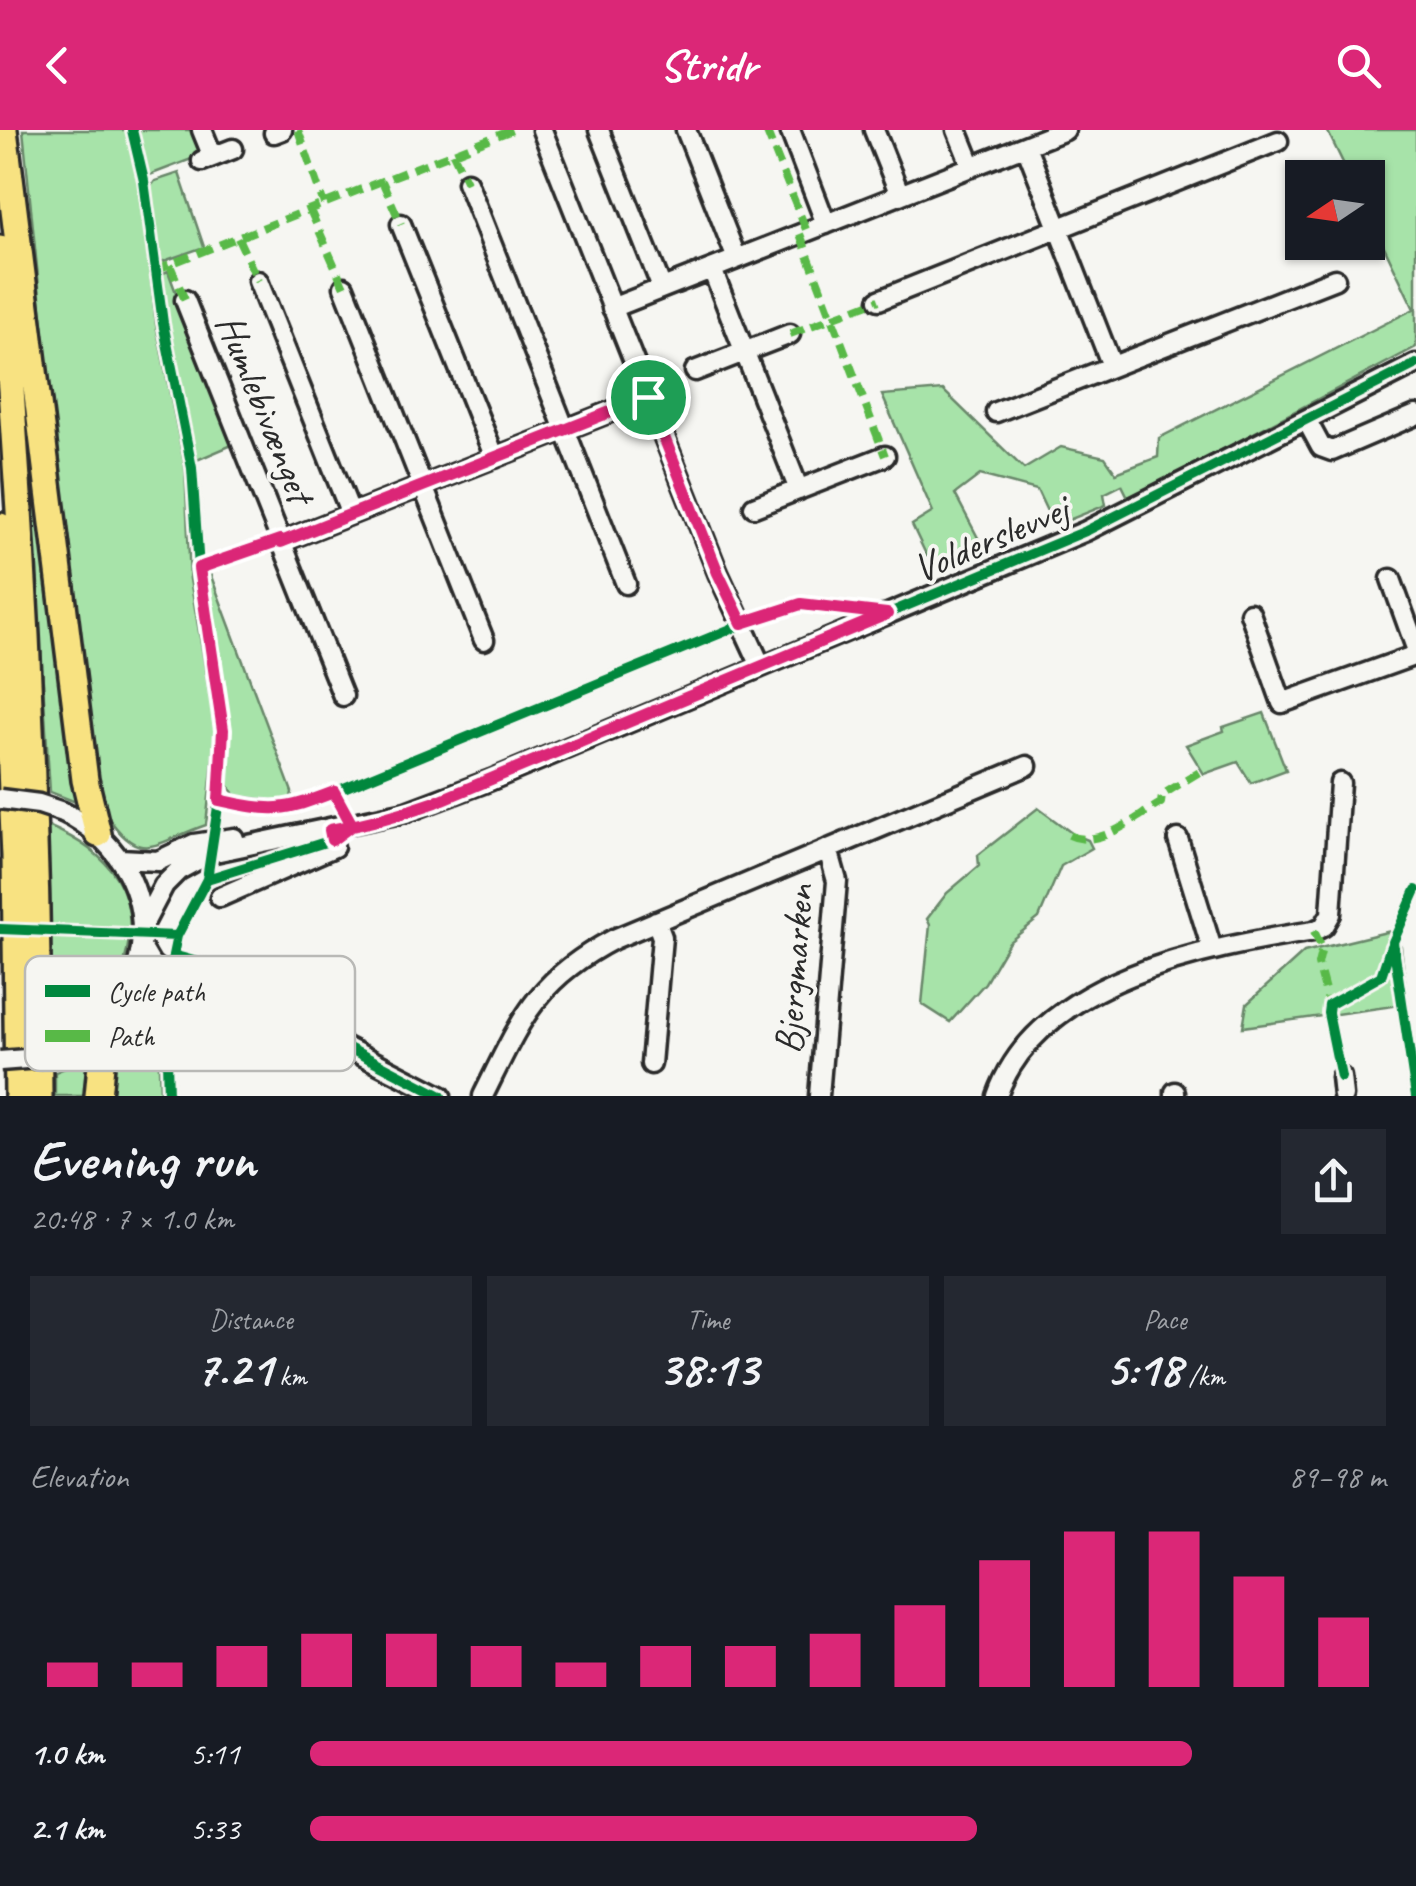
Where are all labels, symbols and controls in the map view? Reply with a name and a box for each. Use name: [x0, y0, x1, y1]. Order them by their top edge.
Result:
text: Stridr: [659, 37, 757, 94]
icon: back: [30, 38, 85, 93]
icon: search: [1331, 38, 1386, 93]
north arrow: [1285, 160, 1385, 260]
map controls: [1285, 160, 1385, 260]
street label: Humlebivænget: [205, 307, 328, 515]
pin: [606, 355, 691, 440]
icon: arrive: [621, 370, 676, 425]
street label: Volderslevvej: [905, 482, 1080, 594]
street label: Bjergmarken: [763, 882, 825, 1055]
legend: [25, 956, 355, 1071]
text: Cycle path: [108, 974, 205, 1009]
text: Path: [108, 1019, 155, 1054]
text: Evening run: [30, 1125, 255, 1195]
button: share: [1281, 1129, 1386, 1234]
text: 20:48 · 7 × 1.0 km: [30, 1198, 234, 1239]
text: Distance: [209, 1302, 293, 1337]
text: Time: [687, 1302, 729, 1337]
text: Pace: [1143, 1302, 1187, 1337]
text: 7.21: [195, 1337, 273, 1400]
text: 38:13: [658, 1337, 758, 1400]
text: 5:18: [1105, 1337, 1182, 1400]
text: km: [273, 1358, 307, 1393]
text: /km: [1182, 1358, 1225, 1393]
text: Elevation: [30, 1456, 128, 1497]
text: 89–98 m: [1288, 1456, 1386, 1497]
text: 1.0 km: [30, 1733, 104, 1774]
text: 5:11: [190, 1733, 240, 1774]
text: 2.1 km: [30, 1808, 104, 1849]
text: 5:33: [190, 1808, 240, 1849]

